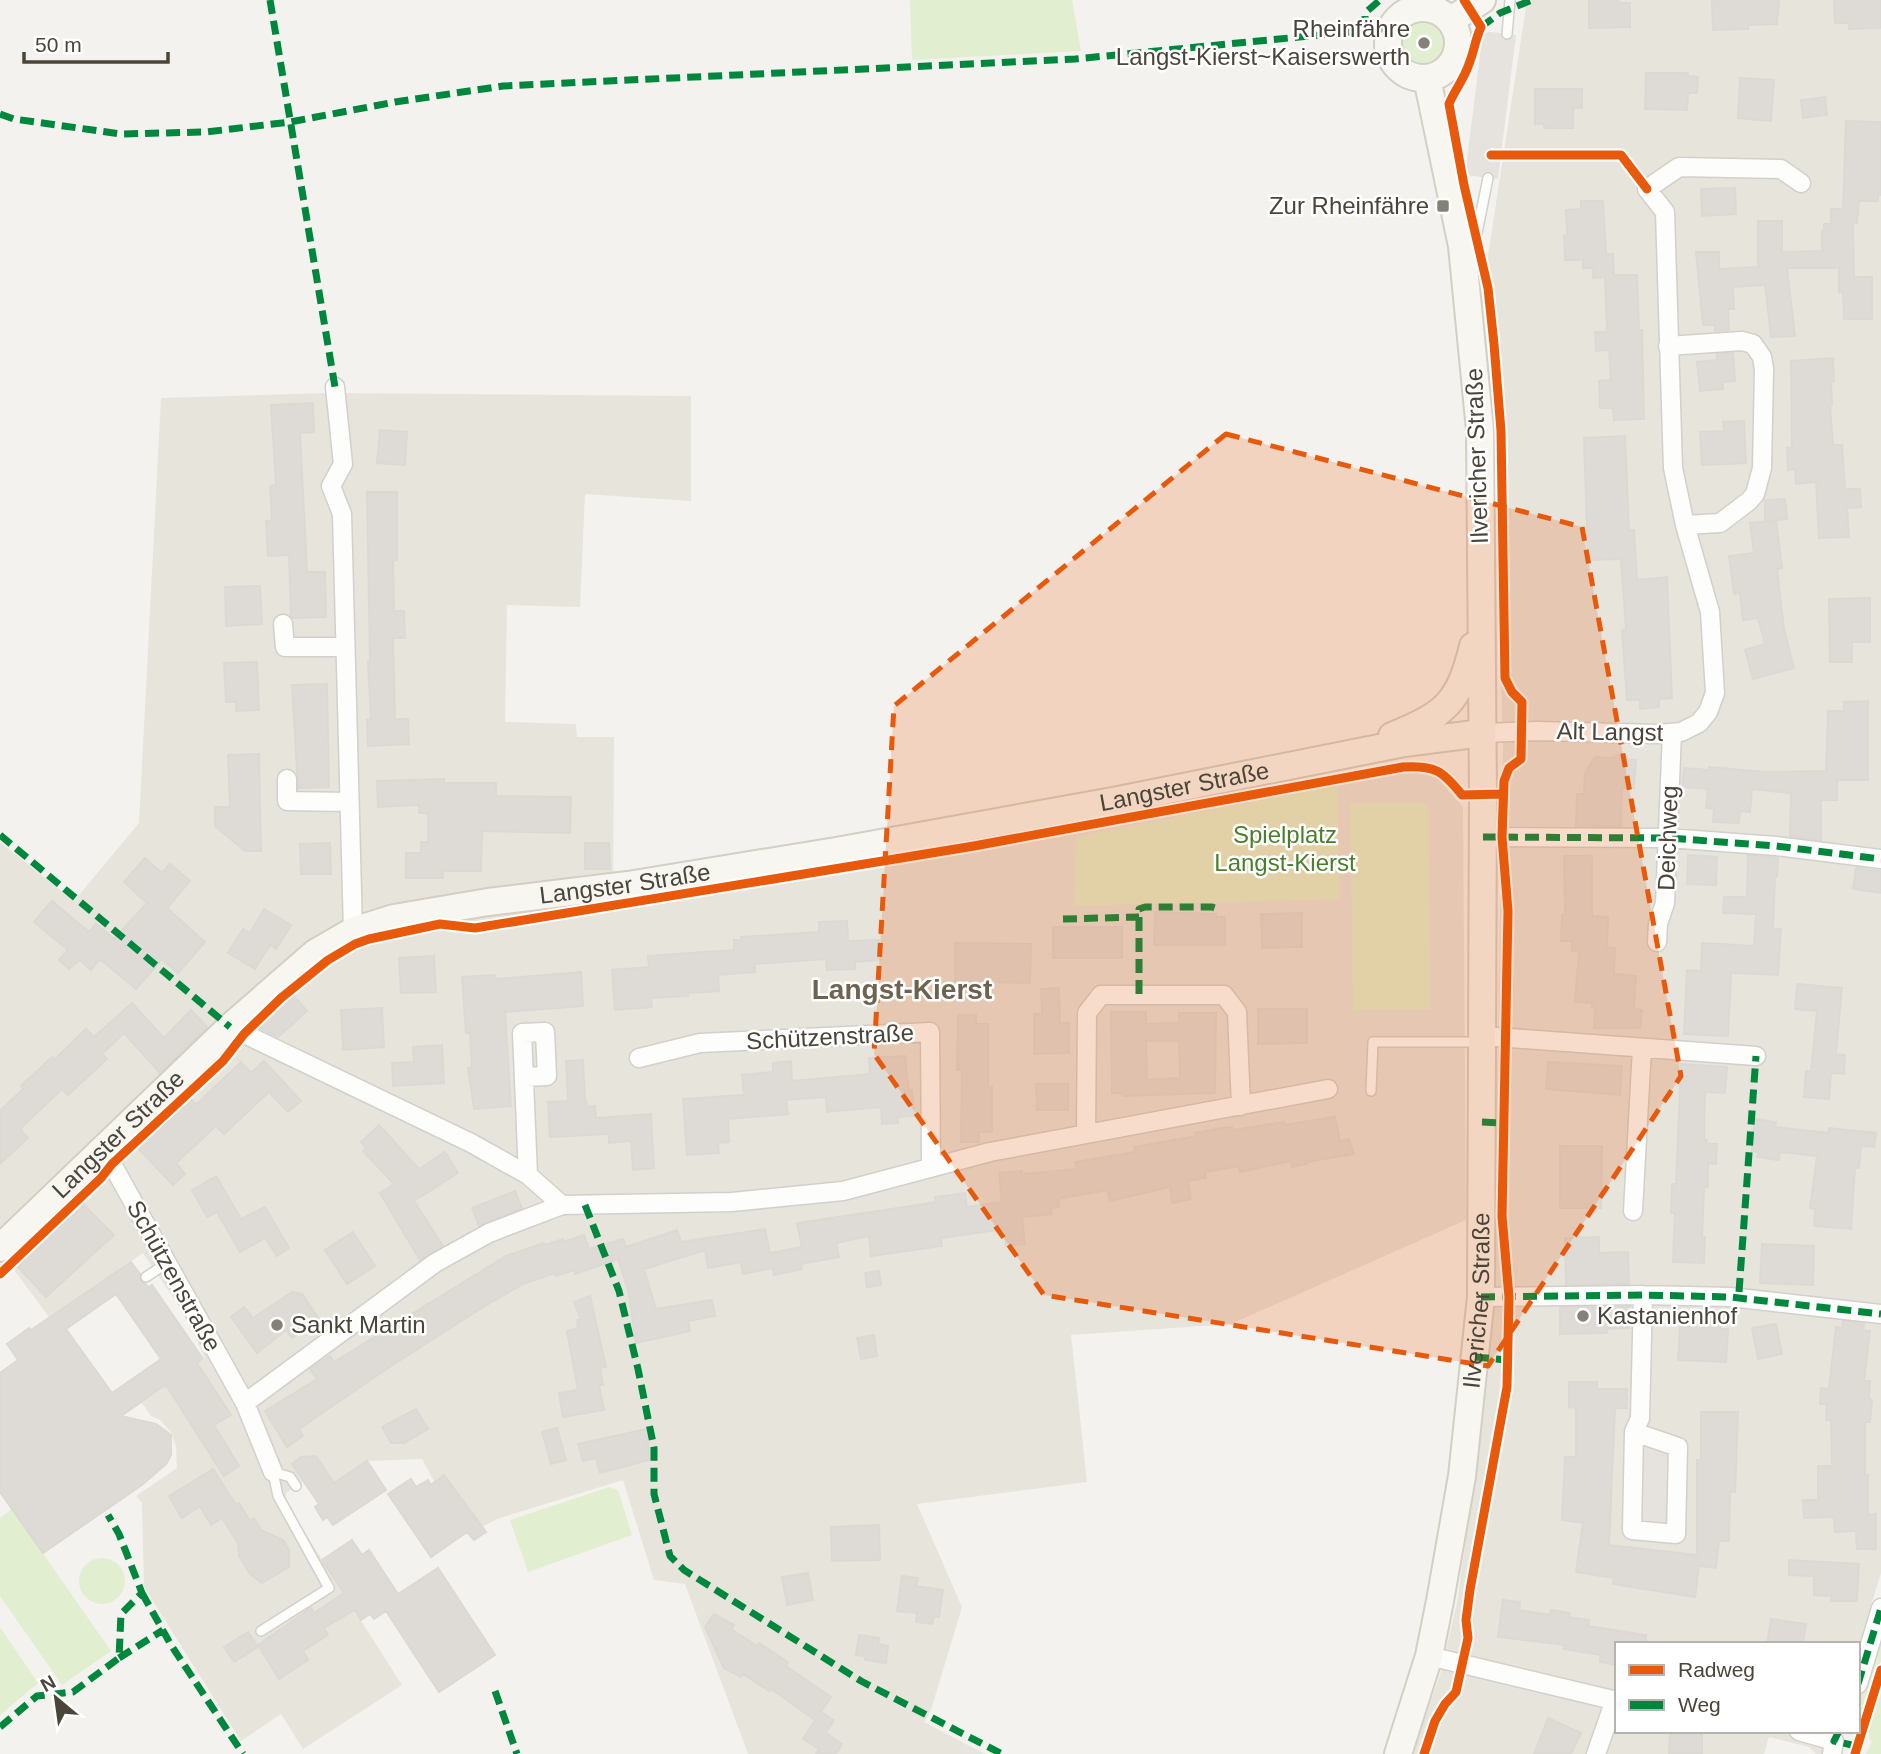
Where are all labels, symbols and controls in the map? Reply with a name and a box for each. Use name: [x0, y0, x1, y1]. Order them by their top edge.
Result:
place label: Rheinfähre Langst-Kierst~Kaiserswerth: [1116, 15, 1410, 70]
scale bar: [24, 21, 168, 65]
text: 50 m: [35, 33, 82, 56]
marker: Rheinfähre Langst-Kierst~Kaiserswerth: [1416, 35, 1432, 51]
place label: Zur Rheinfähre: [1269, 192, 1429, 219]
marker: Zur Rheinfähre: [1435, 198, 1451, 214]
street label: Ilvericher Straße: [1460, 368, 1493, 544]
street label: Alt Langst: [1556, 717, 1664, 746]
street label: Langster Straße: [1097, 756, 1271, 816]
street label: Deichweg: [1652, 785, 1683, 891]
park label: Spielplatz Langst-Kierst: [1214, 821, 1356, 876]
street label: Langster Straße: [538, 858, 712, 909]
district label: Langst-Kierst: [812, 974, 992, 1005]
street label: Schützenstraße: [745, 1019, 915, 1054]
street label: Langster Straße: [46, 1065, 189, 1203]
street label: Schützenstraße: [122, 1196, 227, 1356]
street label: Ilvericher Straße: [1457, 1213, 1494, 1390]
place label: Kastanienhof: [1597, 1302, 1737, 1329]
marker: Kastanienhof: [1575, 1308, 1591, 1324]
place label: Sankt Martin: [291, 1311, 426, 1338]
marker: Sankt Martin: [269, 1317, 285, 1333]
legend: [1615, 1642, 1860, 1733]
text: Radweg: [1678, 1658, 1755, 1681]
north arrow: [21, 1663, 91, 1733]
text: N: [37, 1671, 59, 1696]
text: Weg: [1678, 1693, 1721, 1716]

